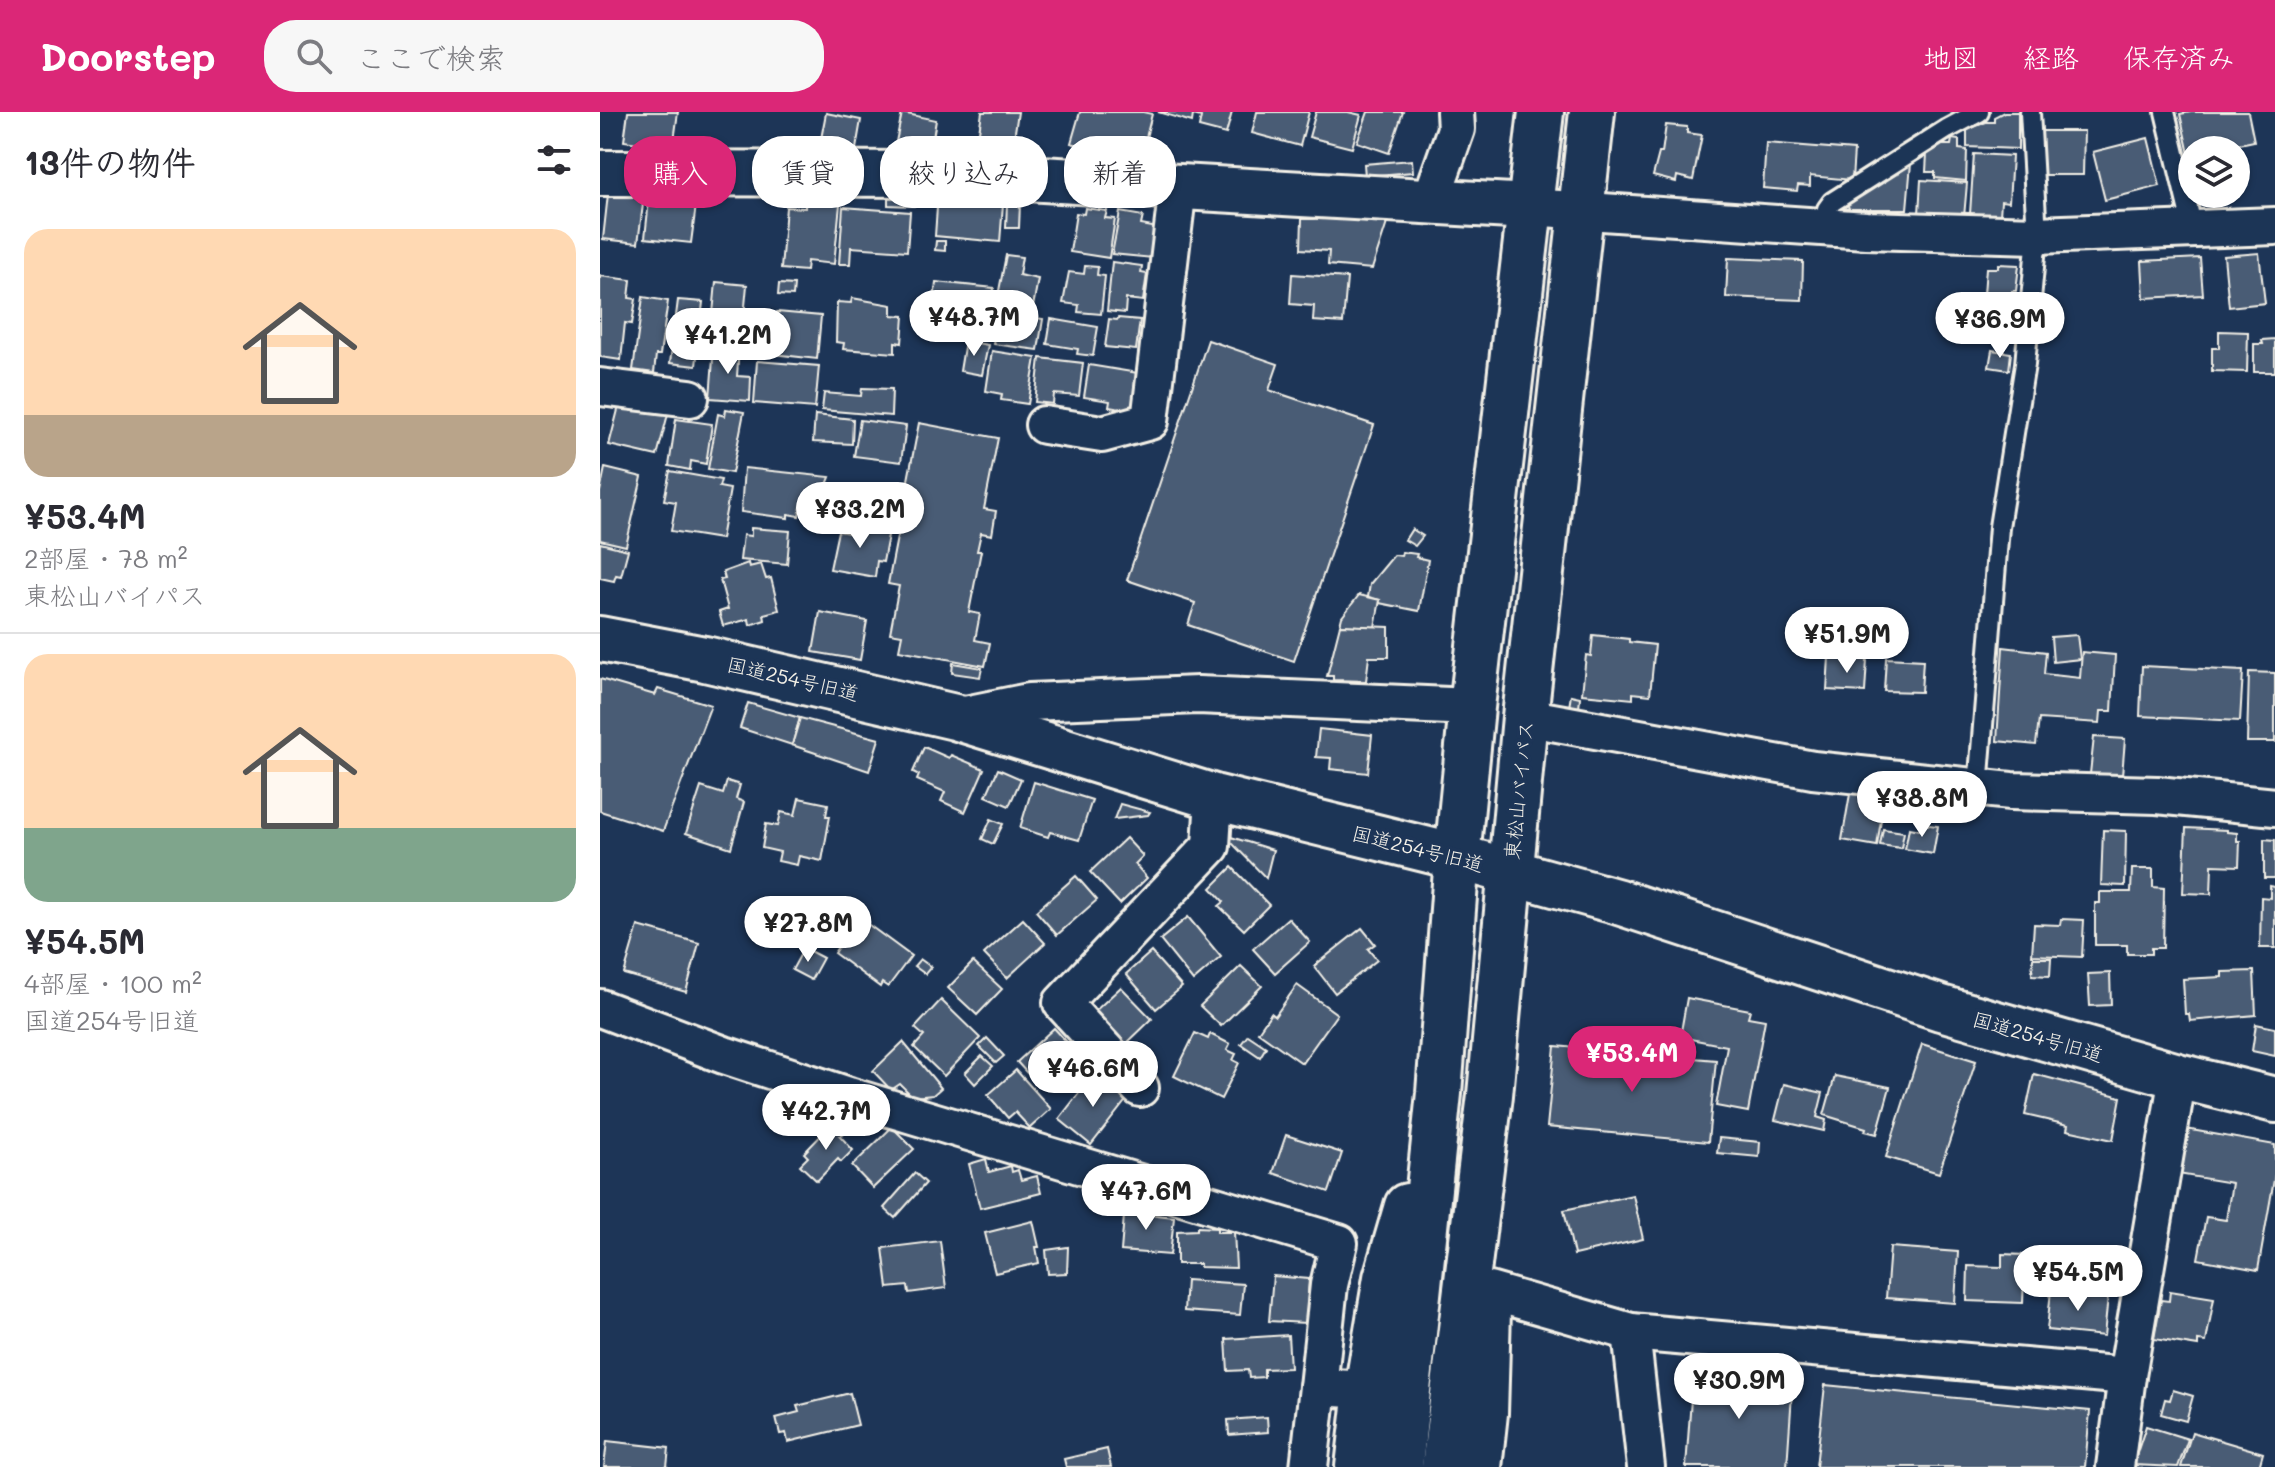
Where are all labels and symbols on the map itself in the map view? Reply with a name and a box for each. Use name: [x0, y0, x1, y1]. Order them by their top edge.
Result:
pin: ¥48.7M: [909, 290, 1039, 358]
pin: ¥36.9M: [1935, 292, 2065, 360]
pin: ¥41.2M: [663, 308, 793, 376]
pin: ¥33.2M: [795, 482, 925, 550]
pin: ¥51.9M: [1782, 607, 1912, 675]
street label: 国道254号旧道: [725, 650, 861, 706]
street label: 東松山バイパス: [1498, 719, 1538, 861]
pin: ¥38.8M: [1857, 771, 1987, 839]
street label: 国道254号旧道: [1350, 819, 1486, 877]
pin: ¥27.8M: [743, 896, 873, 964]
street label: 国道254号旧道: [1970, 1005, 2106, 1067]
pin: ¥53.4M: [1567, 1026, 1697, 1094]
pin: ¥46.6M: [1028, 1041, 1158, 1109]
pin: ¥42.7M: [761, 1084, 891, 1152]
pin: ¥47.6M: [1081, 1164, 1211, 1232]
pin: ¥54.5M: [2013, 1245, 2143, 1313]
pin: ¥30.9M: [1674, 1353, 1804, 1421]

